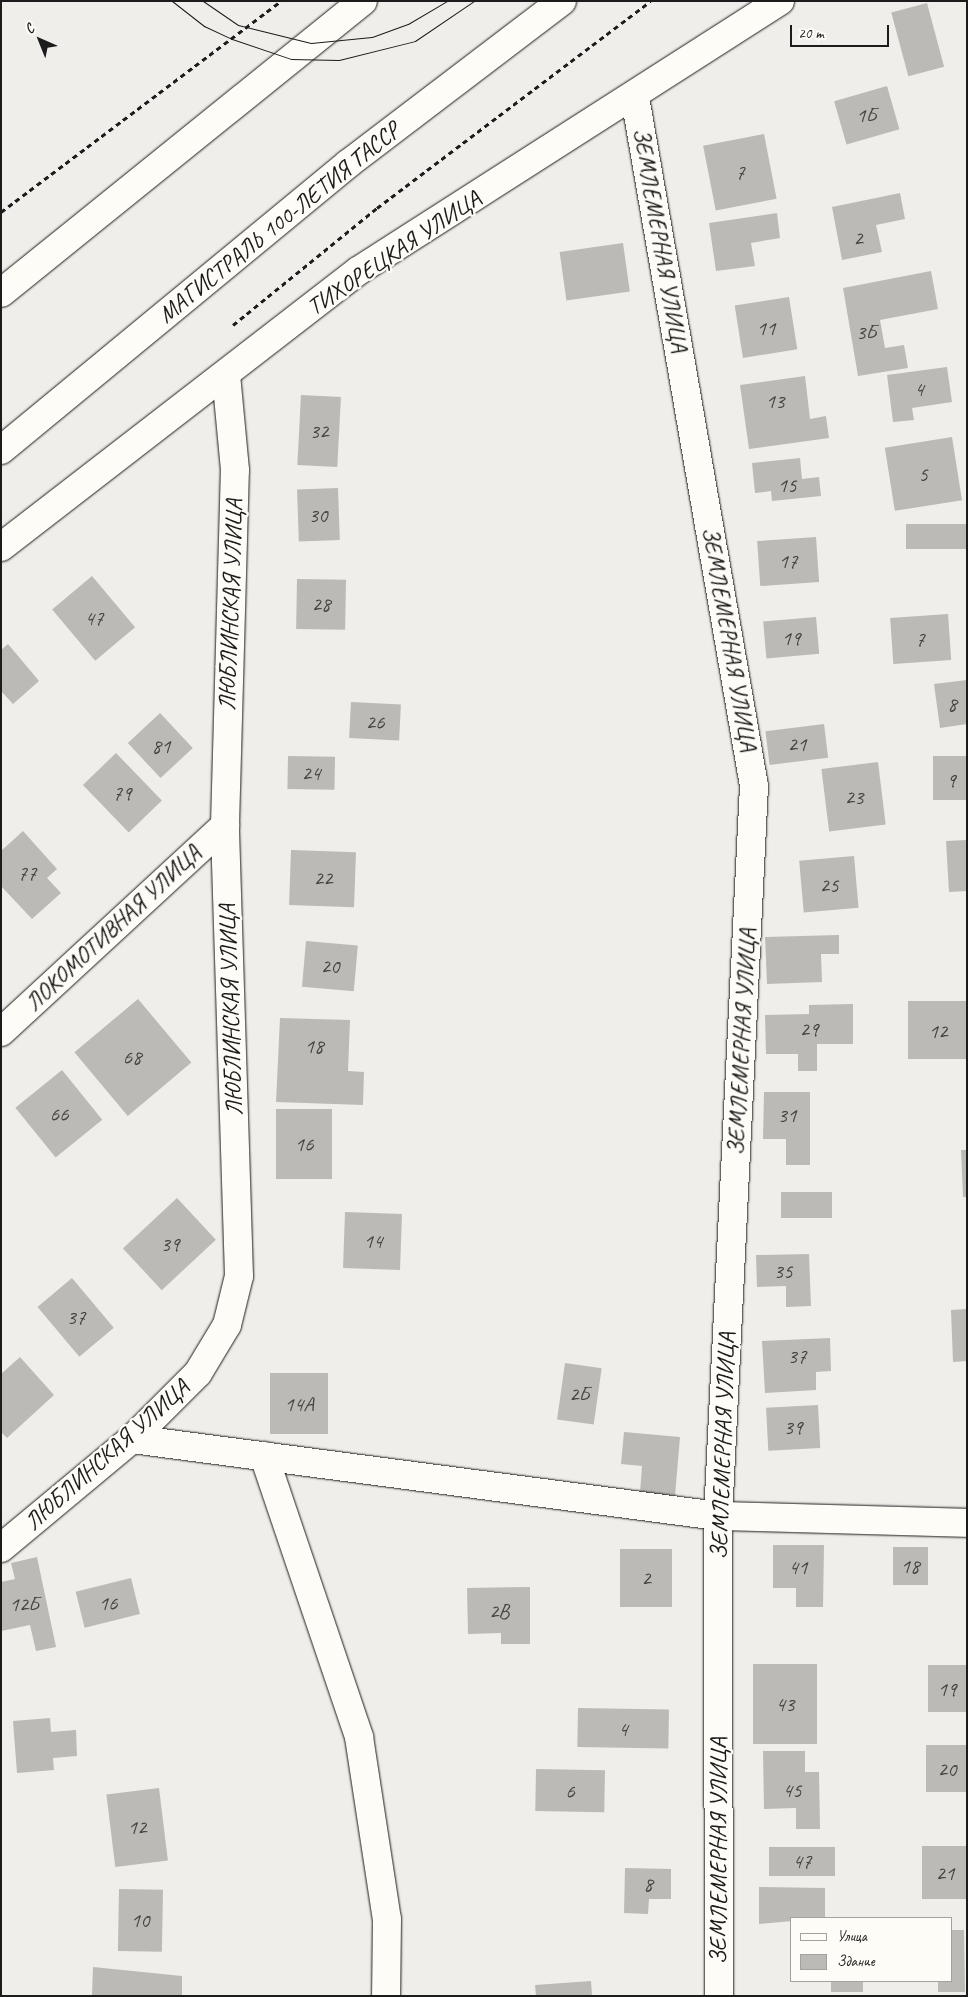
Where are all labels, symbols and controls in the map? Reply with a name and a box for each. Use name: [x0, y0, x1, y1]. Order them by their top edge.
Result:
north arrow: [15, 15, 65, 65]
scale bar: [793, 15, 892, 47]
text: С: [21, 20, 38, 37]
text: 20 m: [798, 24, 824, 43]
house number: 1Б: [856, 102, 876, 128]
street label: МАГИСТРАЛЬ 100-ЛЕТИЯ ТАССР: [153, 117, 405, 329]
street label: ЗЕМЛЕМЕРНАЯ УЛИЦА: [626, 126, 694, 354]
house number: 7: [735, 159, 745, 185]
street label: ТИХОРЕЦКАЯ УЛИЦА: [302, 185, 486, 321]
house number: 2: [853, 225, 863, 251]
house number: 11: [757, 315, 775, 341]
house number: 3Б: [856, 319, 876, 345]
house number: 4: [914, 376, 924, 402]
house number: 13: [766, 388, 784, 414]
house number: 32: [310, 418, 328, 444]
house number: 5: [918, 461, 928, 487]
house number: 15: [778, 472, 796, 498]
street label: ЛЮБЛИНСКАЯ УЛИЦА: [213, 499, 249, 711]
house number: 30: [309, 502, 327, 528]
street label: ЗЕМЛЕМЕРНАЯ УЛИЦА: [695, 525, 763, 753]
house number: 17: [779, 548, 797, 574]
house number: 28: [312, 591, 330, 617]
house number: 47: [85, 605, 103, 631]
house number: 19: [782, 625, 800, 651]
house number: 7: [915, 626, 925, 652]
house number: 8: [947, 691, 957, 717]
house number: 26: [366, 709, 384, 735]
house number: 21: [788, 731, 806, 757]
house number: 81: [152, 733, 170, 759]
house number: 24: [302, 760, 320, 786]
house number: 9: [946, 767, 956, 793]
house number: 79: [113, 780, 131, 806]
house number: 23: [845, 784, 863, 810]
street label: ЛОКОМОТИВНАЯ УЛИЦА: [19, 839, 207, 1017]
house number: 77: [18, 860, 36, 886]
house number: 22: [314, 865, 332, 891]
house number: 25: [820, 872, 838, 898]
street label: ЛЮБЛИНСКАЯ УЛИЦА: [213, 904, 249, 1116]
street label: ЗЕМЛЕМЕРНАЯ УЛИЦА: [722, 929, 762, 1155]
house number: 20: [321, 953, 339, 979]
house number: 29: [800, 1016, 818, 1042]
house number: 12: [929, 1018, 947, 1044]
house number: 18: [305, 1033, 323, 1059]
house number: 68: [123, 1044, 141, 1070]
house number: 66: [50, 1101, 68, 1127]
house number: 31: [778, 1102, 796, 1128]
house number: 16: [295, 1131, 313, 1157]
house number: 14: [364, 1228, 382, 1254]
house number: 39: [161, 1231, 179, 1257]
house number: 35: [774, 1258, 792, 1284]
house number: 37: [67, 1304, 85, 1330]
street label: ЗЕМЛЕМЕРНАЯ УЛИЦА: [705, 1333, 741, 1559]
house number: 37: [788, 1343, 806, 1369]
street label: ЛЮБЛИНСКАЯ УЛИЦА: [19, 1374, 195, 1536]
house number: 2Б: [569, 1381, 589, 1407]
house number: 14А: [284, 1391, 314, 1417]
house number: 39: [784, 1414, 802, 1440]
house number: 18: [901, 1553, 919, 1579]
house number: 41: [789, 1554, 807, 1580]
house number: 2: [641, 1565, 651, 1591]
house number: 16: [99, 1590, 117, 1616]
house number: 12Б: [9, 1591, 39, 1617]
house number: 2В: [489, 1598, 509, 1624]
house number: 19: [938, 1676, 956, 1702]
house number: 43: [776, 1691, 794, 1717]
house number: 4: [618, 1716, 628, 1742]
street label: ЗЕМЛЕМЕРНАЯ УЛИЦА: [705, 1738, 733, 1964]
house number: 20: [938, 1756, 956, 1782]
house number: 45: [783, 1777, 801, 1803]
house number: 6: [565, 1778, 575, 1804]
house number: 12: [128, 1814, 146, 1840]
house number: 47: [793, 1848, 811, 1874]
house number: 21: [936, 1860, 954, 1886]
house number: 8: [643, 1871, 653, 1897]
house number: 10: [131, 1907, 149, 1933]
legend: [790, 1917, 953, 1982]
text: Улица: [837, 1927, 867, 1946]
text: Здание: [837, 1952, 875, 1971]

